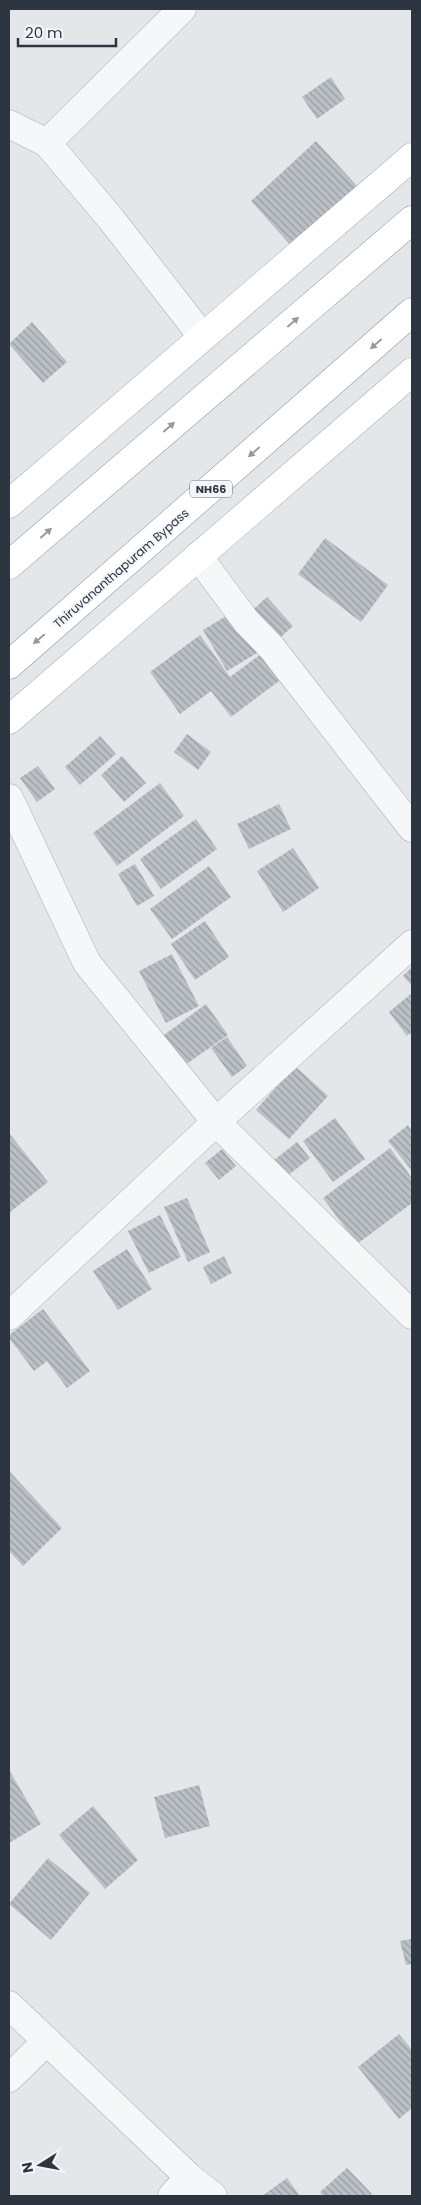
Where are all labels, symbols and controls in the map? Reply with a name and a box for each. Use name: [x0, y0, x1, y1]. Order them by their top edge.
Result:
scale bar: [18, 15, 115, 47]
text: 20 m: [25, 22, 63, 43]
one-way arrow: [287, 317, 299, 328]
one-way arrow: [369, 339, 382, 350]
one-way arrow: [163, 422, 176, 433]
one-way arrow: [247, 446, 260, 457]
road number: NH66: [190, 480, 232, 498]
street label: Thiruvananthapuram Bypass: [50, 504, 192, 632]
one-way arrow: [39, 527, 51, 539]
one-way arrow: [33, 634, 46, 645]
north arrow: [15, 2140, 65, 2190]
text: N: [16, 2160, 38, 2175]

